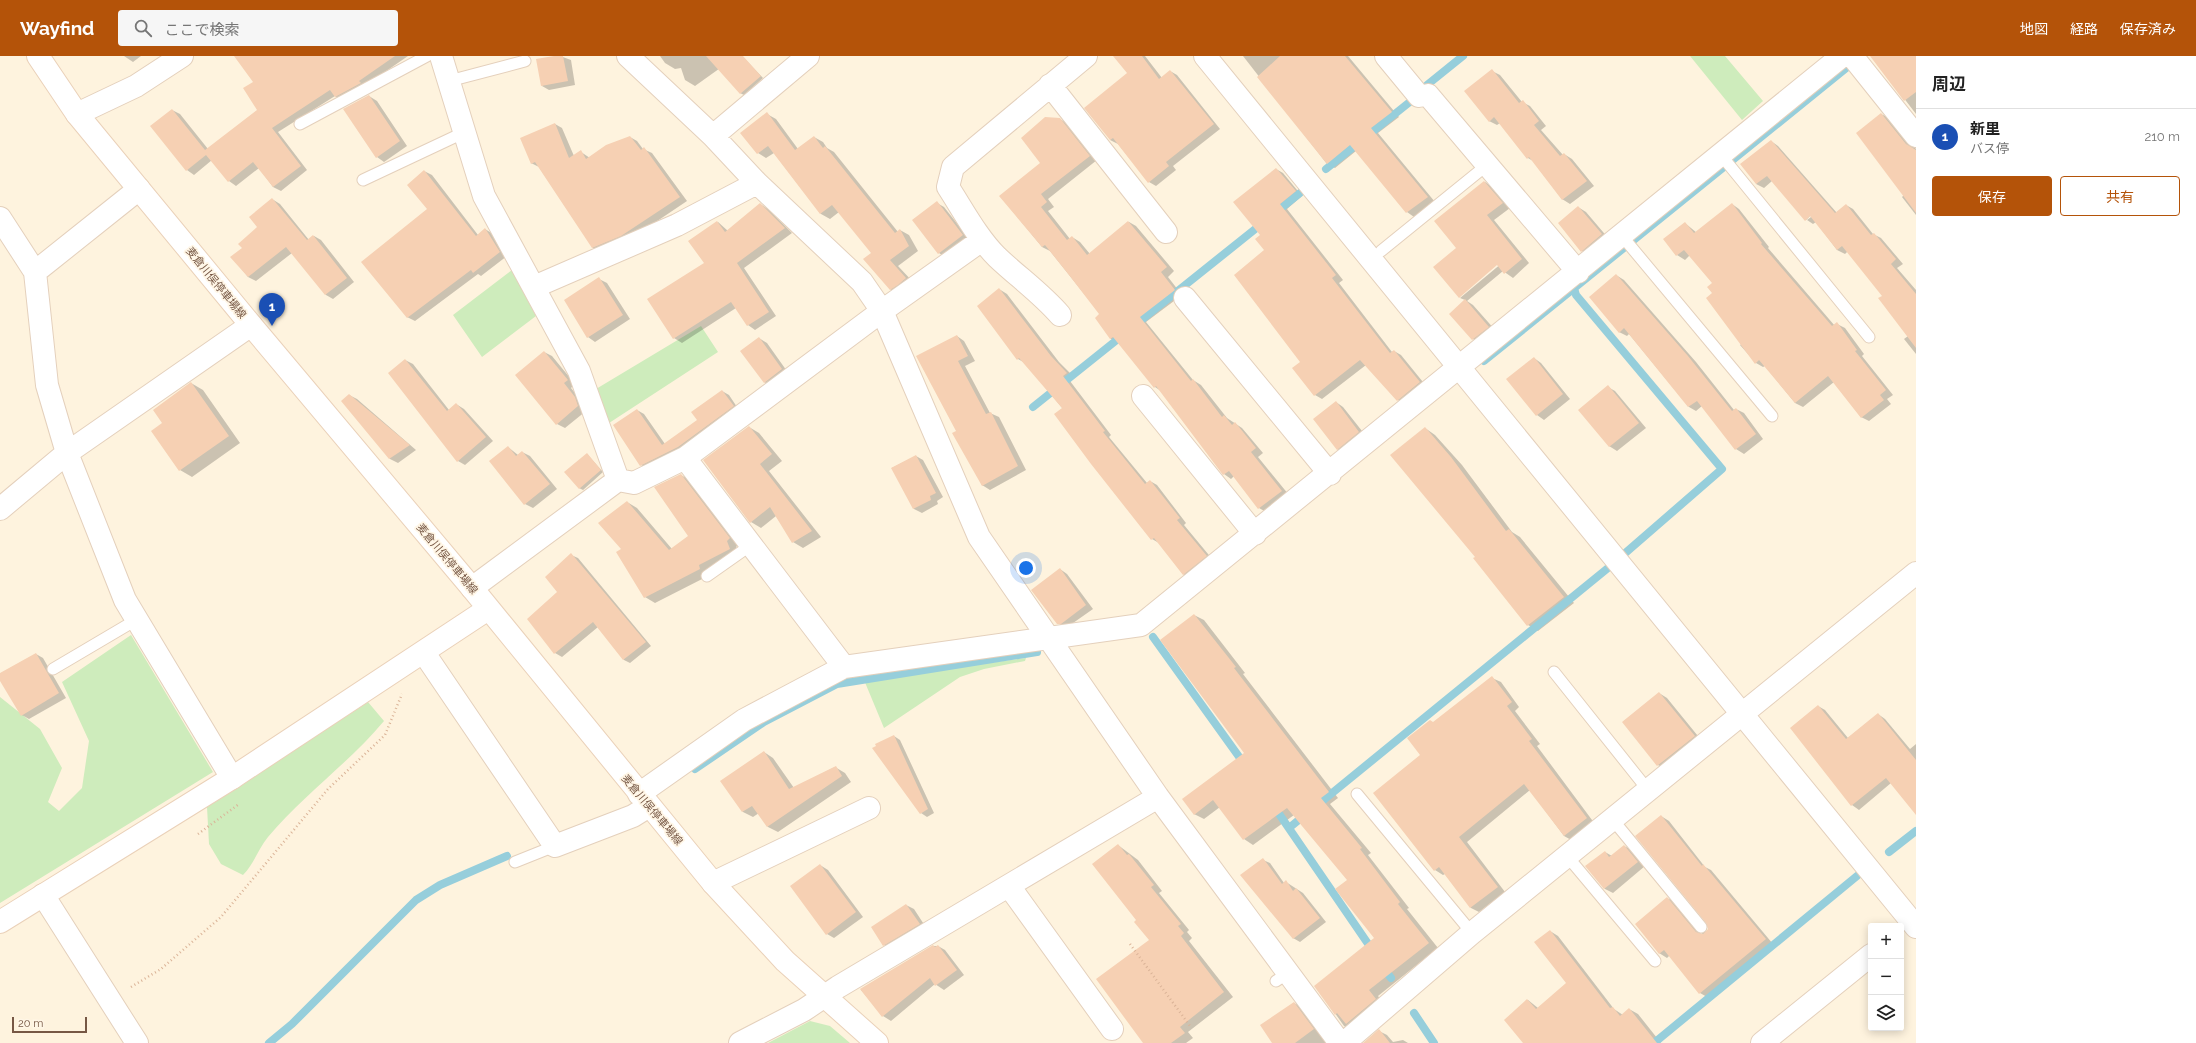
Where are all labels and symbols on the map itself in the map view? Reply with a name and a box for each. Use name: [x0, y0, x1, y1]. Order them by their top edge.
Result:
street label: 麦倉川俣停車場線: [183, 245, 249, 321]
pin: 1: [259, 293, 285, 326]
street label: 麦倉川俣停車場線: [414, 521, 480, 597]
your location: [1016, 558, 1036, 578]
street label: 麦倉川俣停車場線: [619, 772, 685, 848]
scale bar: [12, 1015, 87, 1034]

